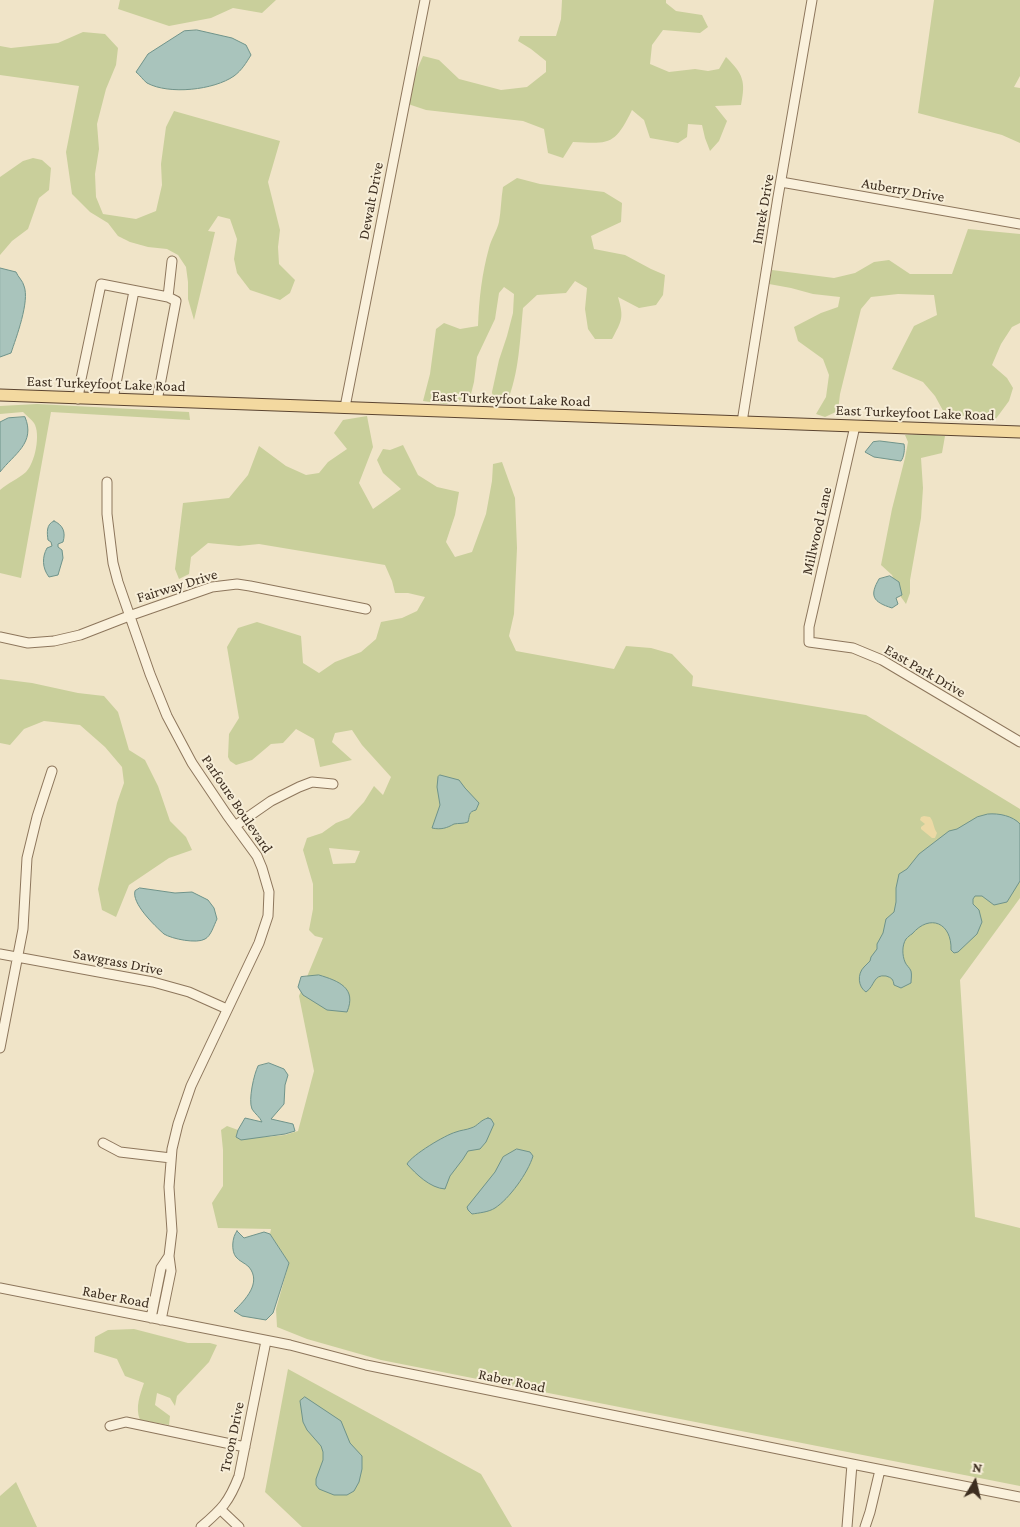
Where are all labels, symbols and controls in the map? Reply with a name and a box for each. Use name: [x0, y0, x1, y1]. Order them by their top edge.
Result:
street label: Dewalt Drive: [355, 161, 387, 241]
street label: Imrek Drive: [748, 173, 778, 245]
street label: Auberry Drive: [860, 174, 946, 206]
street label: East Turkeyfoot Lake Road: [26, 372, 186, 396]
street label: East Turkeyfoot Lake Road: [431, 387, 591, 411]
street label: East Turkeyfoot Lake Road: [835, 401, 995, 425]
street label: Millwood Lane: [798, 485, 836, 577]
street label: Fairway Drive: [134, 565, 220, 607]
street label: East Park Drive: [881, 640, 969, 702]
street label: Parfoure Boulevard: [198, 751, 276, 857]
street label: Sawgrass Drive: [71, 944, 165, 980]
street label: Raber Road: [81, 1282, 151, 1312]
street label: Raber Road: [477, 1365, 547, 1397]
street label: Troon Drive: [216, 1400, 248, 1474]
north arrow: [950, 1457, 1000, 1507]
text: N: [971, 1459, 983, 1476]

